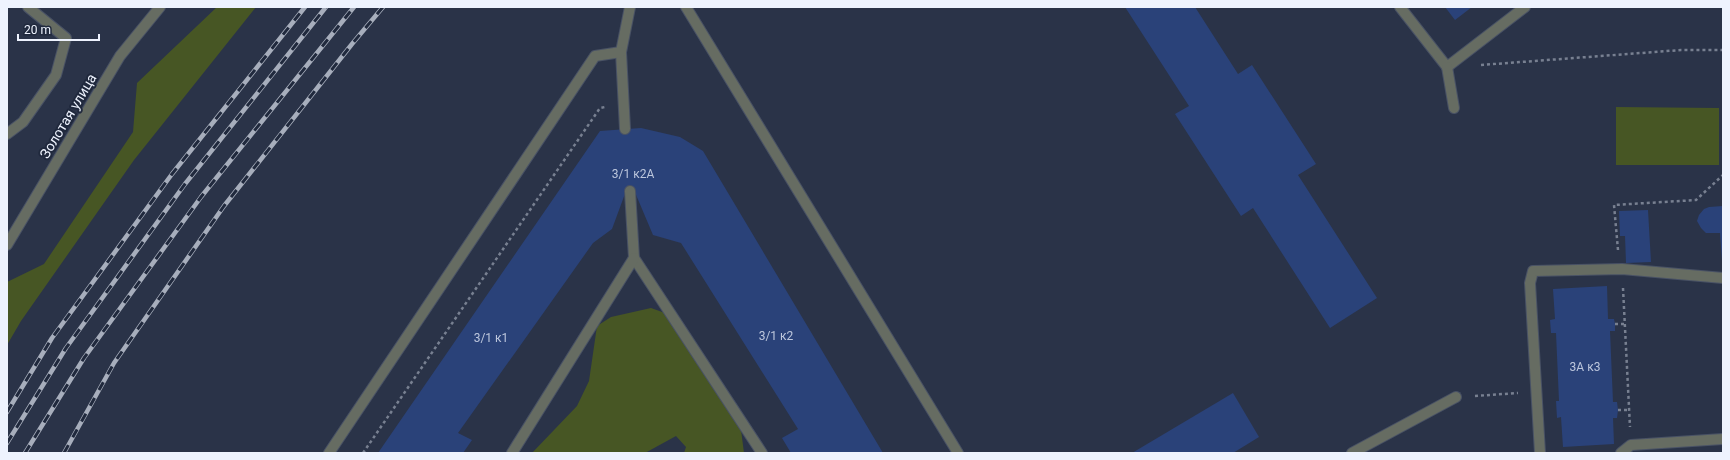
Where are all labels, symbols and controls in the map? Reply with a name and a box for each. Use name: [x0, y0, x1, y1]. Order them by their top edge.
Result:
scale bar: [18, 16, 99, 42]
text: 20 m: [24, 23, 51, 37]
street label: Золотая улица: [36, 71, 100, 161]
house number: 3/1 к2А: [612, 167, 654, 181]
house number: 3/1 к2: [759, 329, 794, 343]
house number: 3/1 к1: [474, 331, 508, 345]
house number: 3А к3: [1570, 360, 1600, 374]

